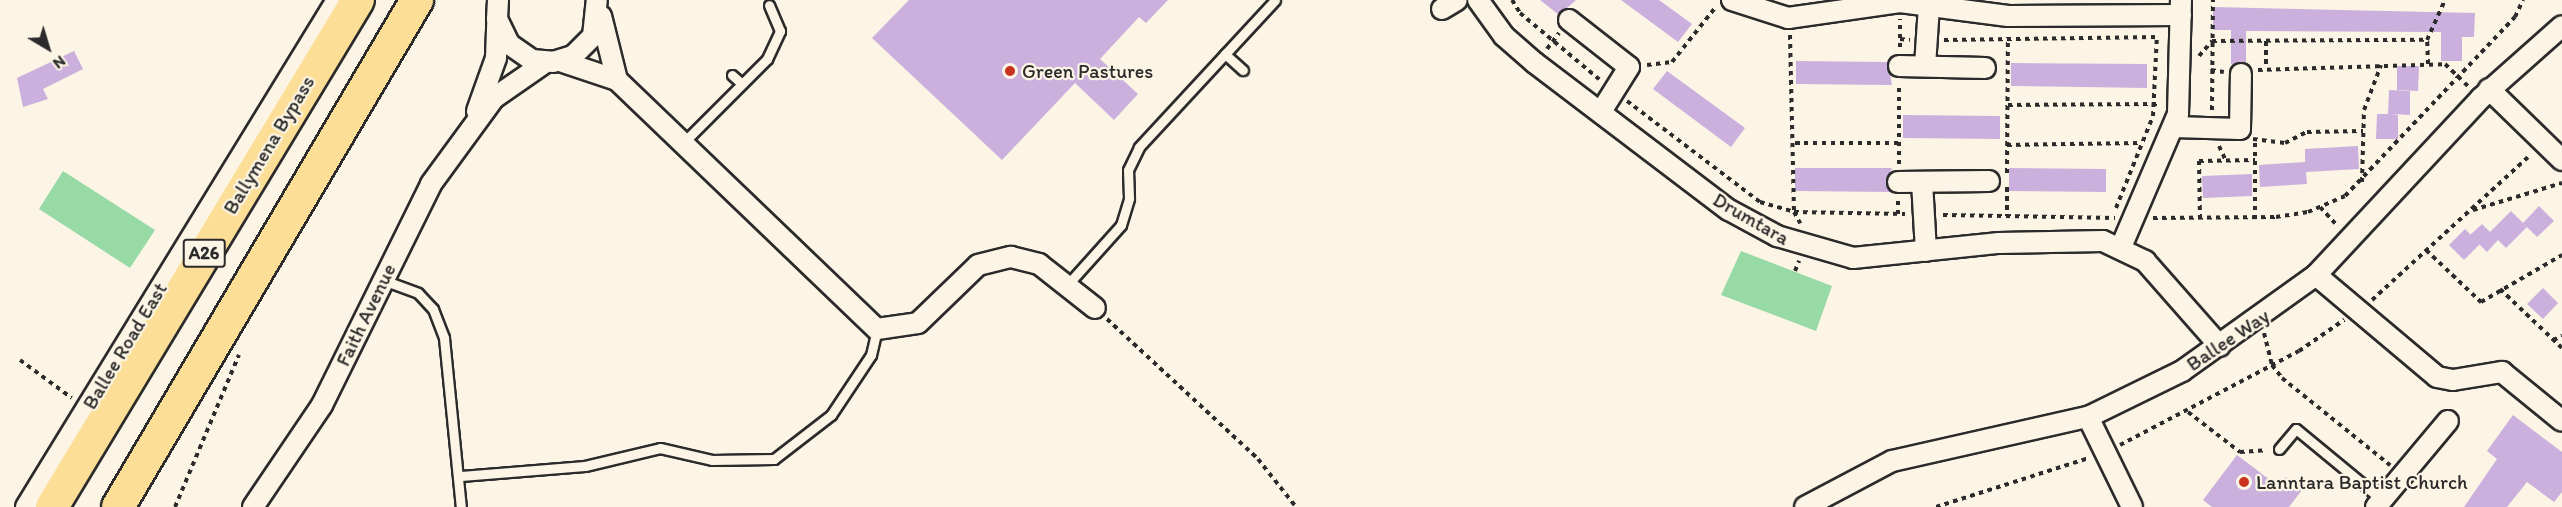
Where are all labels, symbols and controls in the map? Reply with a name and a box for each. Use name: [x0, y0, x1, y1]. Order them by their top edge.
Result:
north arrow: [18, 18, 78, 78]
text: N: [49, 52, 69, 73]
place label: Green Pastures: [1022, 59, 1153, 83]
marker: Green Pastures: [1003, 64, 1017, 78]
street label: Ballymena Bypass: [218, 72, 320, 218]
street label: Drumtara: [1709, 188, 1793, 250]
road number: A26: [182, 238, 226, 268]
street label: Faith Avenue: [331, 260, 401, 370]
street label: Ballee Road East: [78, 278, 172, 414]
street label: Ballee Way: [2182, 304, 2274, 376]
place label: Lanntara Baptist Church: [2256, 470, 2469, 494]
marker: Lanntara Baptist Church: [2237, 475, 2251, 489]

